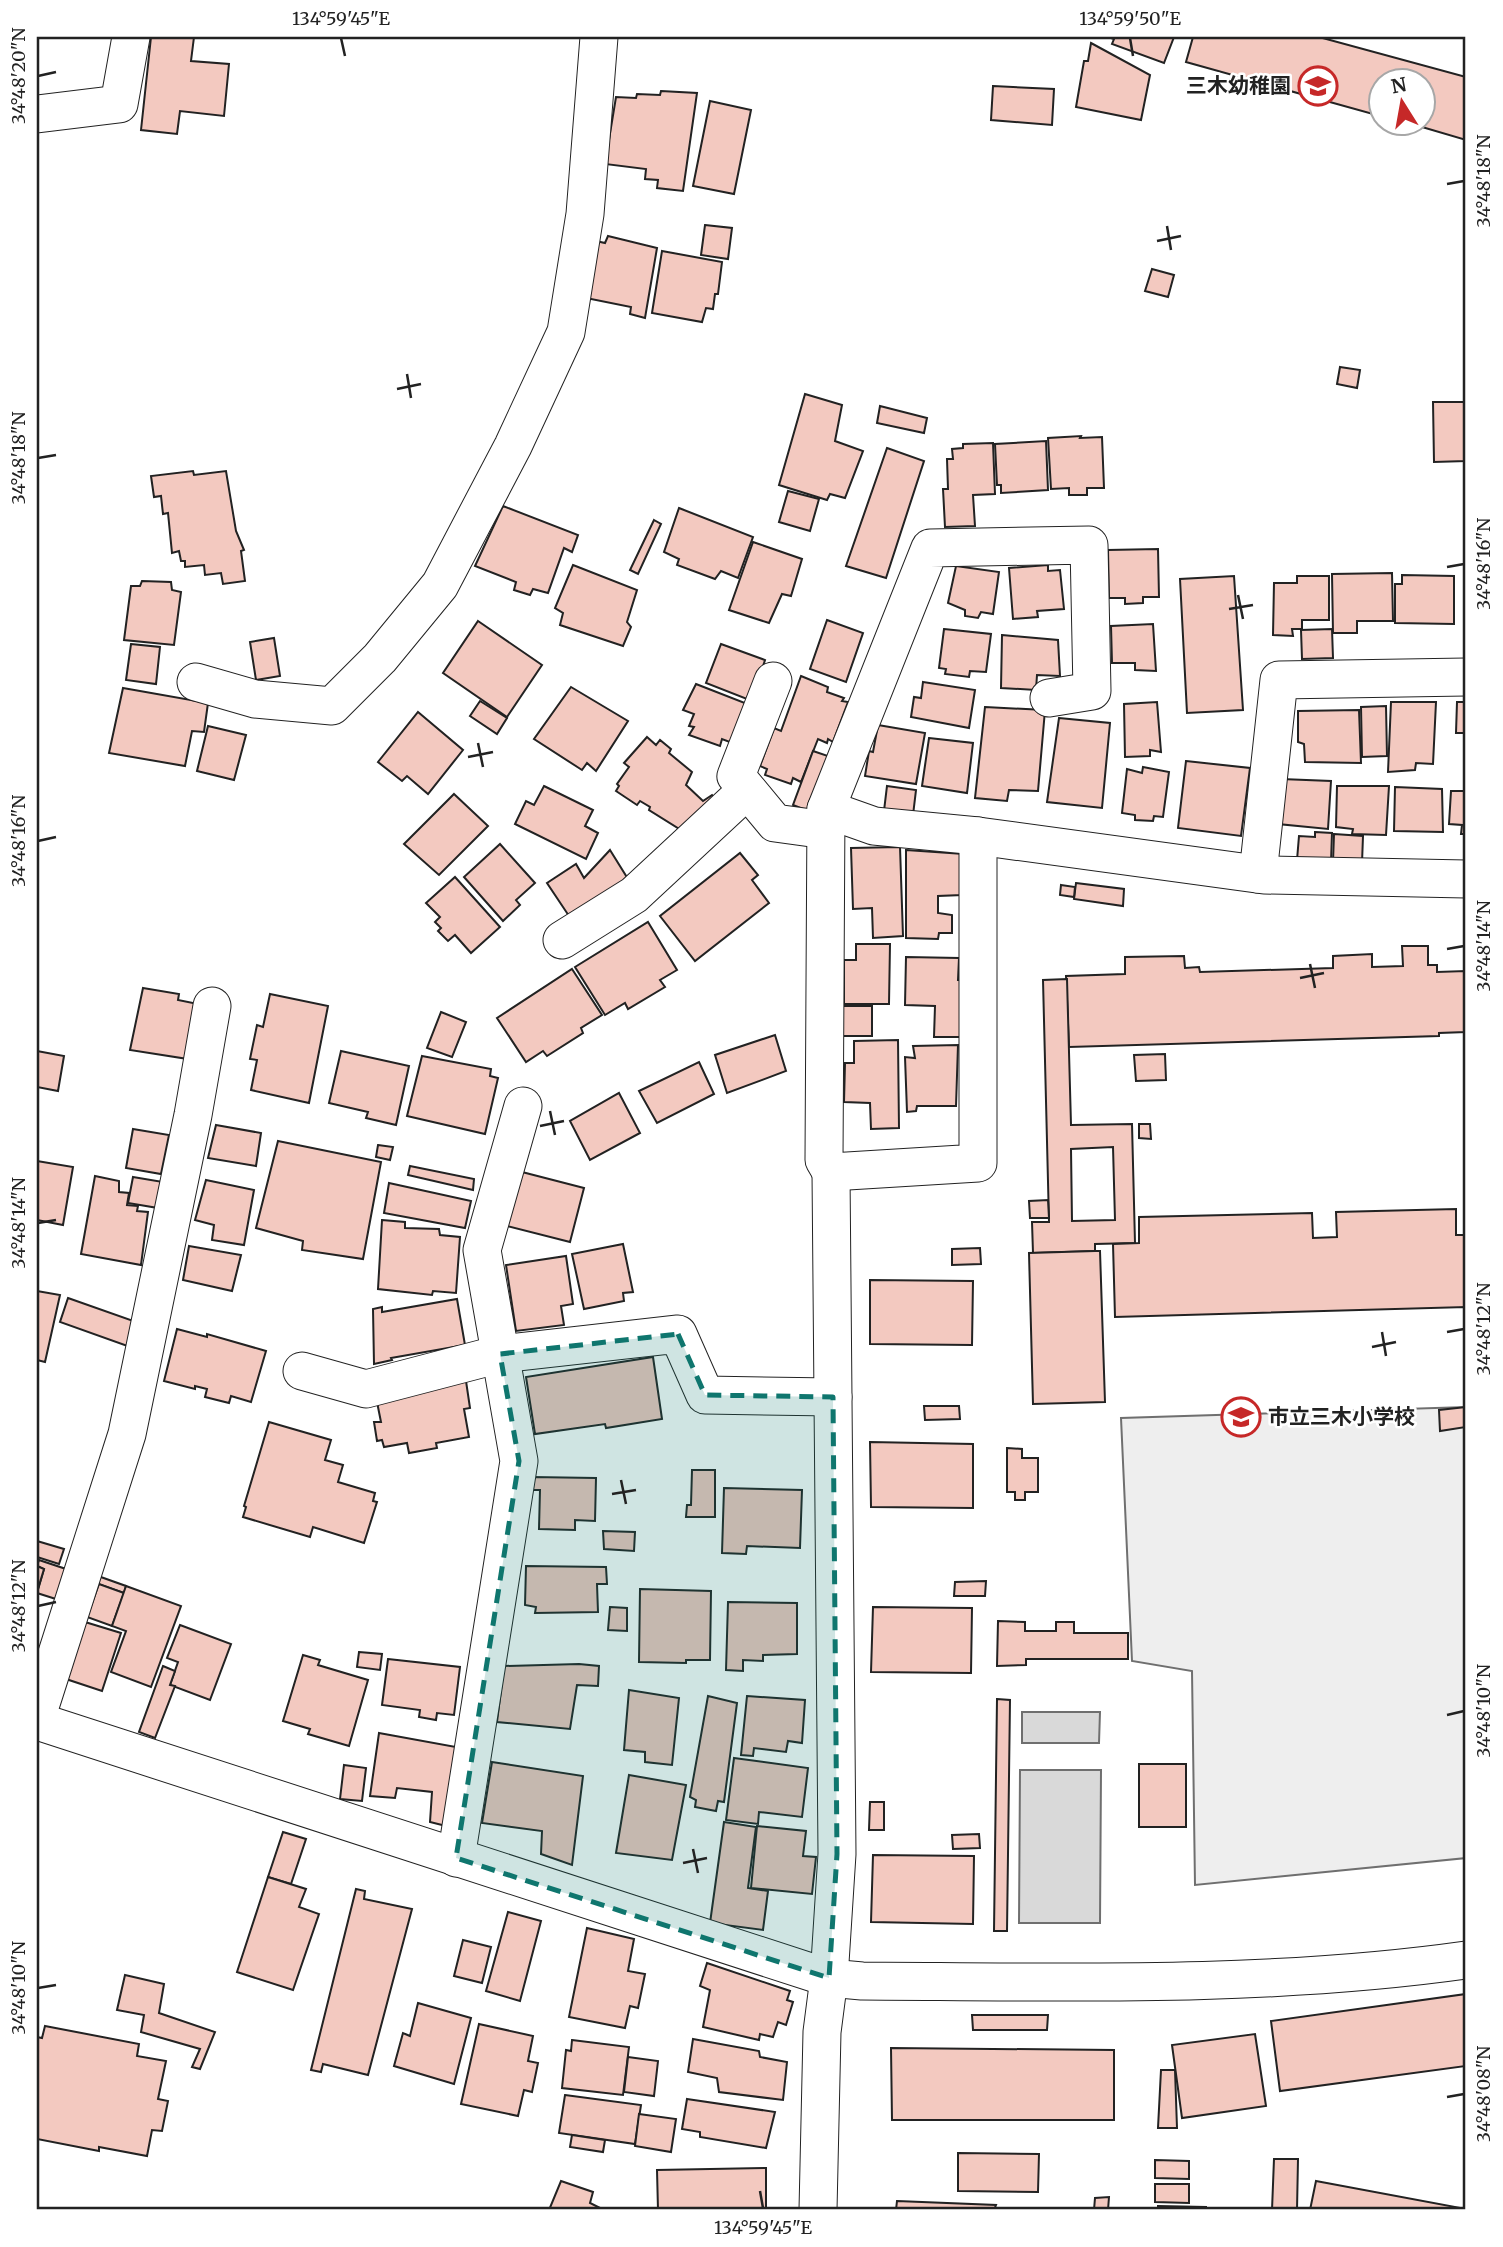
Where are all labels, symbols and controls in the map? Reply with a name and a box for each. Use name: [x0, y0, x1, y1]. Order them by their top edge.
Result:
text: 134°59'45"E: [292, 7, 391, 30]
text: 134°59'50"E: [1079, 7, 1181, 30]
text: 34°48'20"N: [7, 28, 30, 124]
school or university icon: 三木幼稚園: [1297, 65, 1339, 107]
north arrow: [1366, 66, 1436, 136]
place label: 三木幼稚園: [1186, 72, 1291, 99]
text: N: [1389, 72, 1408, 99]
text: 34°48'18"N: [1472, 134, 1495, 228]
text: 34°48'18"N: [7, 411, 30, 505]
text: 34°48'16"N: [1472, 518, 1495, 610]
text: 34°48'16"N: [7, 795, 30, 887]
text: 34°48'14"N: [1472, 900, 1495, 992]
text: 34°48'14"N: [7, 1177, 30, 1269]
text: 34°48'12"N: [1472, 1282, 1495, 1376]
school or university icon: 市立三木小学校: [1220, 1396, 1262, 1438]
place label: 市立三木小学校: [1268, 1403, 1415, 1430]
text: 34°48'12"N: [7, 1559, 30, 1653]
text: 34°48'10"N: [1472, 1664, 1495, 1758]
text: 34°48'10"N: [7, 1941, 30, 2035]
text: 34°48'08"N: [1472, 2046, 1495, 2142]
text: 134°59'45"E: [714, 2216, 813, 2239]

